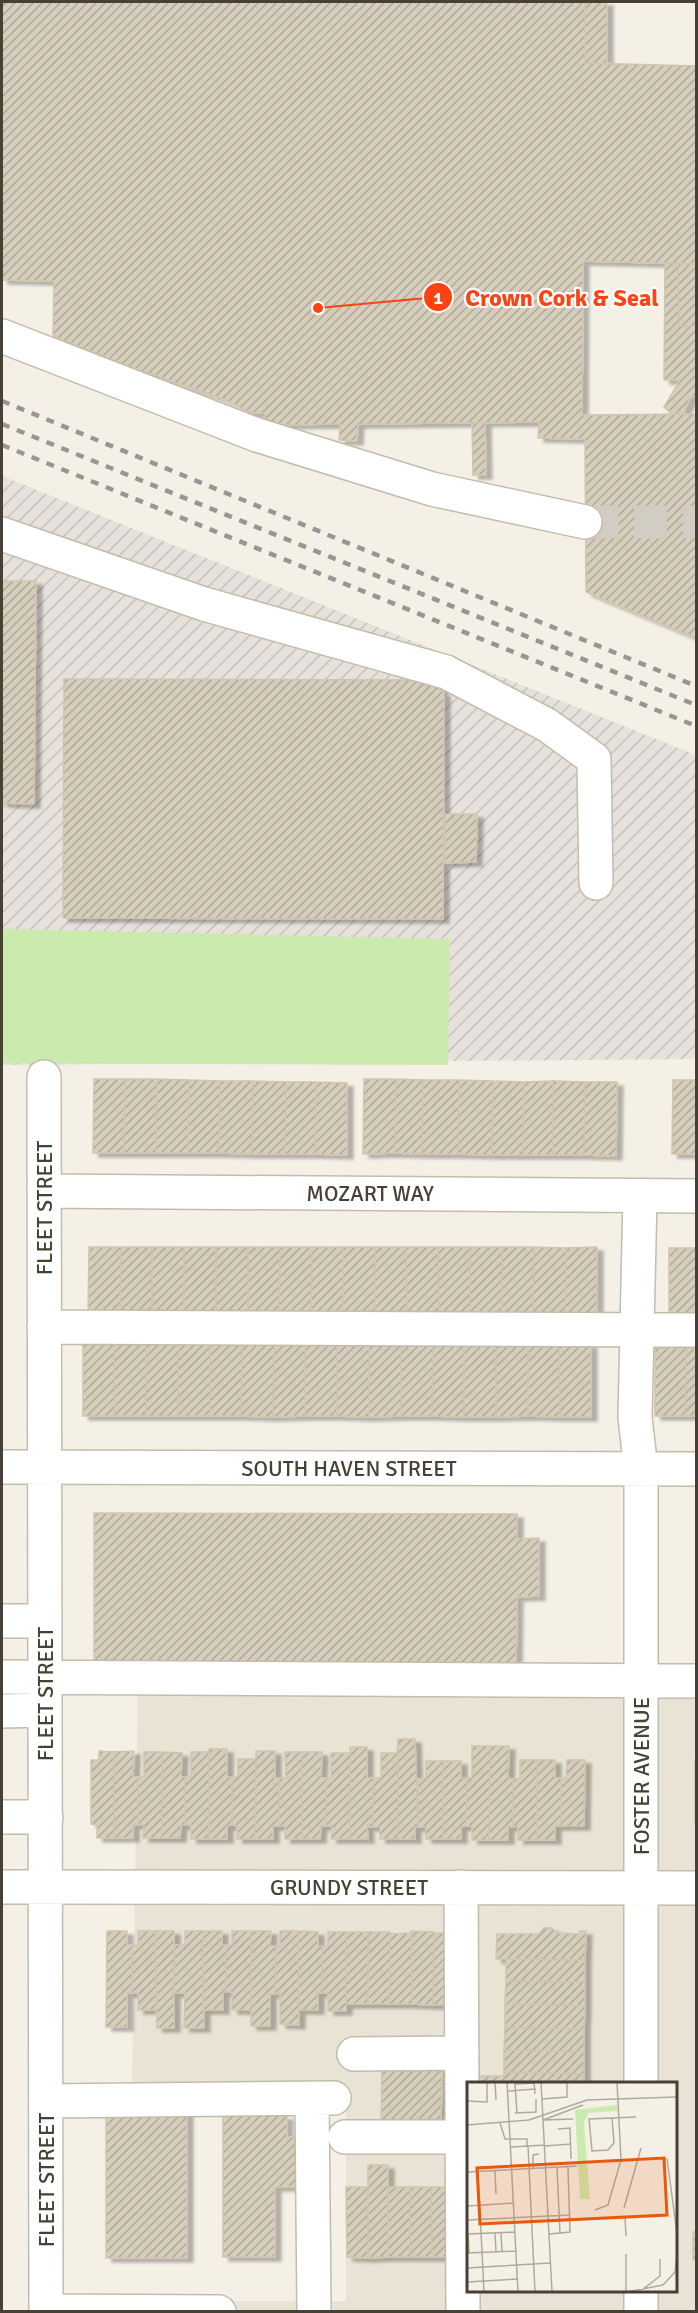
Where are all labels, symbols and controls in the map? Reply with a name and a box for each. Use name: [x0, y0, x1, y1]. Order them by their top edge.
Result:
callout: Crown Cork & Seal: [423, 276, 671, 318]
text: Crown Cork & Seal: [465, 283, 659, 313]
text: 1: [433, 287, 443, 309]
street label: FLEET STREET: [31, 1140, 58, 1275]
street label: MOZART WAY: [306, 1180, 434, 1207]
street label: SOUTH HAVEN STREET: [241, 1455, 457, 1482]
street label: FLEET STREET: [32, 1626, 59, 1761]
street label: FOSTER AVENUE: [628, 1697, 655, 1855]
street label: GRUNDY STREET: [270, 1874, 428, 1901]
inset map: [467, 2082, 677, 2292]
street label: FLEET STREET: [33, 2112, 60, 2247]

